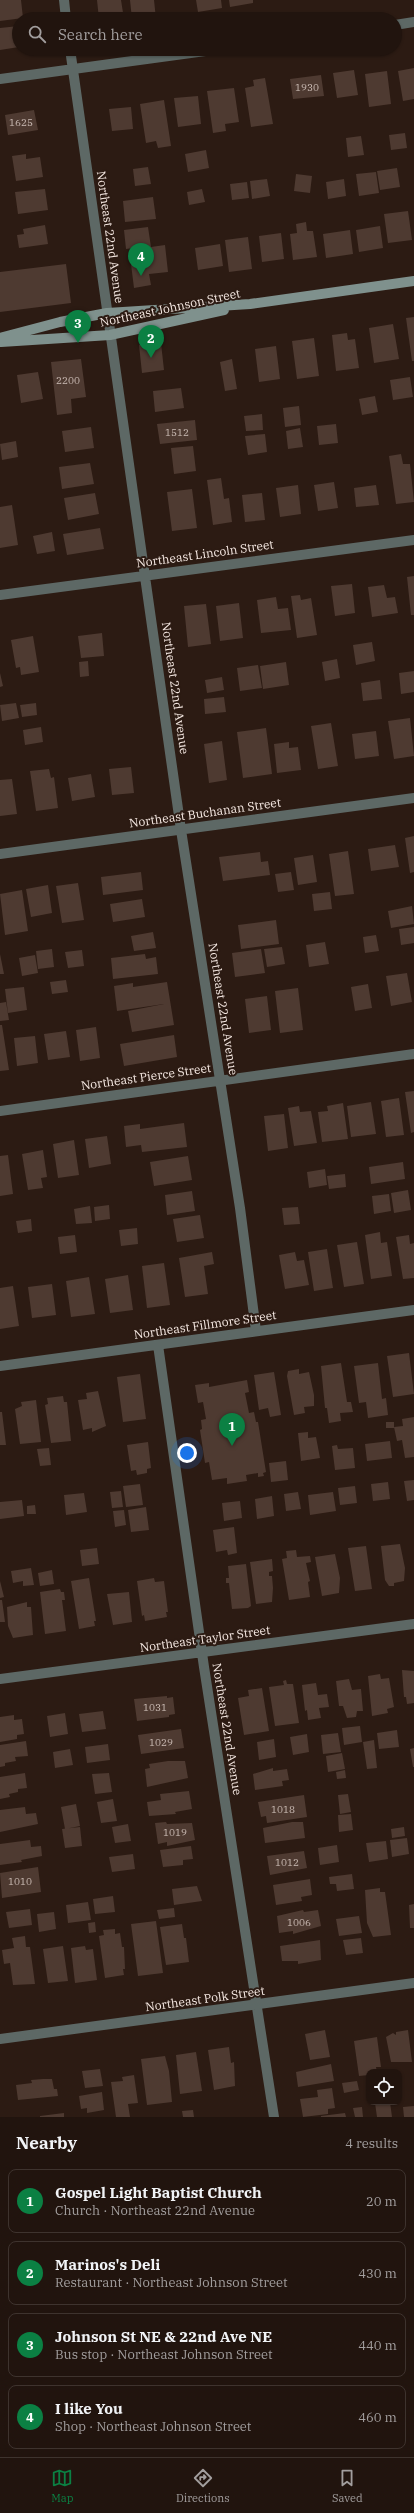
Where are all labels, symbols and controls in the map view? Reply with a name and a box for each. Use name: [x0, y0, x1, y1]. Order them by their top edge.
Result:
search box: [12, 12, 402, 56]
icon: search: [26, 23, 48, 45]
text: Search here: [58, 25, 143, 44]
house number: 1930: [295, 81, 319, 94]
house number: 1625: [9, 116, 33, 129]
street label: Northeast 22nd Avenue: [94, 170, 127, 304]
pin: 4: [128, 243, 154, 276]
street label: Northeast Johnson Street: [98, 285, 241, 330]
pin: 3: [65, 310, 91, 343]
pin: 2: [138, 325, 164, 358]
house number: 2200: [56, 374, 80, 387]
house number: 1512: [165, 426, 189, 439]
street label: Northeast Lincoln Street: [135, 536, 274, 571]
street label: Northeast 22nd Avenue: [159, 621, 192, 755]
street label: Northeast Buchanan Street: [128, 794, 282, 831]
street label: Northeast 22nd Avenue: [206, 942, 241, 1076]
street label: Northeast Pierce Street: [80, 1060, 212, 1093]
street label: Northeast Fillmore Street: [133, 1307, 277, 1342]
pin: 1: [219, 1413, 245, 1446]
your location: [177, 1443, 197, 1463]
street label: Northeast Taylor Street: [139, 1622, 271, 1655]
street label: Northeast 22nd Avenue: [210, 1662, 245, 1796]
house number: 1031: [143, 1701, 167, 1714]
house number: 1029: [149, 1736, 173, 1749]
house number: 1018: [271, 1803, 295, 1816]
house number: 1019: [163, 1826, 187, 1839]
house number: 1012: [275, 1856, 299, 1869]
house number: 1010: [8, 1875, 32, 1888]
house number: 1006: [287, 1916, 311, 1929]
street label: Northeast Polk Street: [144, 1983, 266, 2014]
map controls: [366, 2069, 402, 2105]
button: locate: [366, 2069, 402, 2105]
text: Nearby: [16, 2132, 77, 2154]
text: 4 results: [345, 2135, 398, 2152]
text: Gospel Light Baptist Church: [55, 2183, 262, 2202]
text: 1: [26, 2193, 34, 2210]
text: 20 m: [366, 2193, 397, 2210]
text: Church · Northeast 22nd Avenue: [55, 2202, 255, 2219]
text: Marinos's Deli: [55, 2255, 160, 2274]
text: 2: [26, 2265, 34, 2282]
text: 430 m: [358, 2265, 397, 2282]
text: Restaurant · Northeast Johnson Street: [55, 2274, 288, 2291]
text: Johnson St NE & 22nd Ave NE: [55, 2327, 272, 2346]
text: 3: [26, 2337, 34, 2354]
text: 440 m: [358, 2337, 397, 2354]
text: Bus stop · Northeast Johnson Street: [55, 2346, 272, 2363]
text: I like You: [55, 2399, 123, 2418]
text: 4: [26, 2409, 34, 2426]
text: 460 m: [358, 2409, 397, 2426]
text: Shop · Northeast Johnson Street: [55, 2418, 251, 2435]
tab: Map: [51, 2467, 74, 2505]
tab: Directions: [176, 2467, 230, 2505]
tab: Saved: [332, 2467, 363, 2505]

